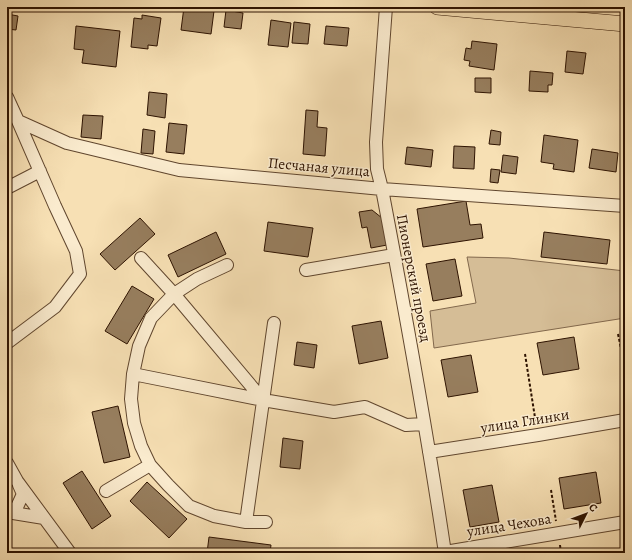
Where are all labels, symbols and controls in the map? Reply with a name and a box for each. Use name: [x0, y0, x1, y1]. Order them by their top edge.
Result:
street label: Песчаная улица: [267, 153, 371, 181]
street label: Пионерский проезд: [392, 212, 436, 344]
street label: улица Глинки: [478, 404, 571, 438]
north arrow: [566, 494, 606, 534]
text: С: [585, 500, 601, 515]
street label: улица Чехова: [464, 508, 553, 542]

